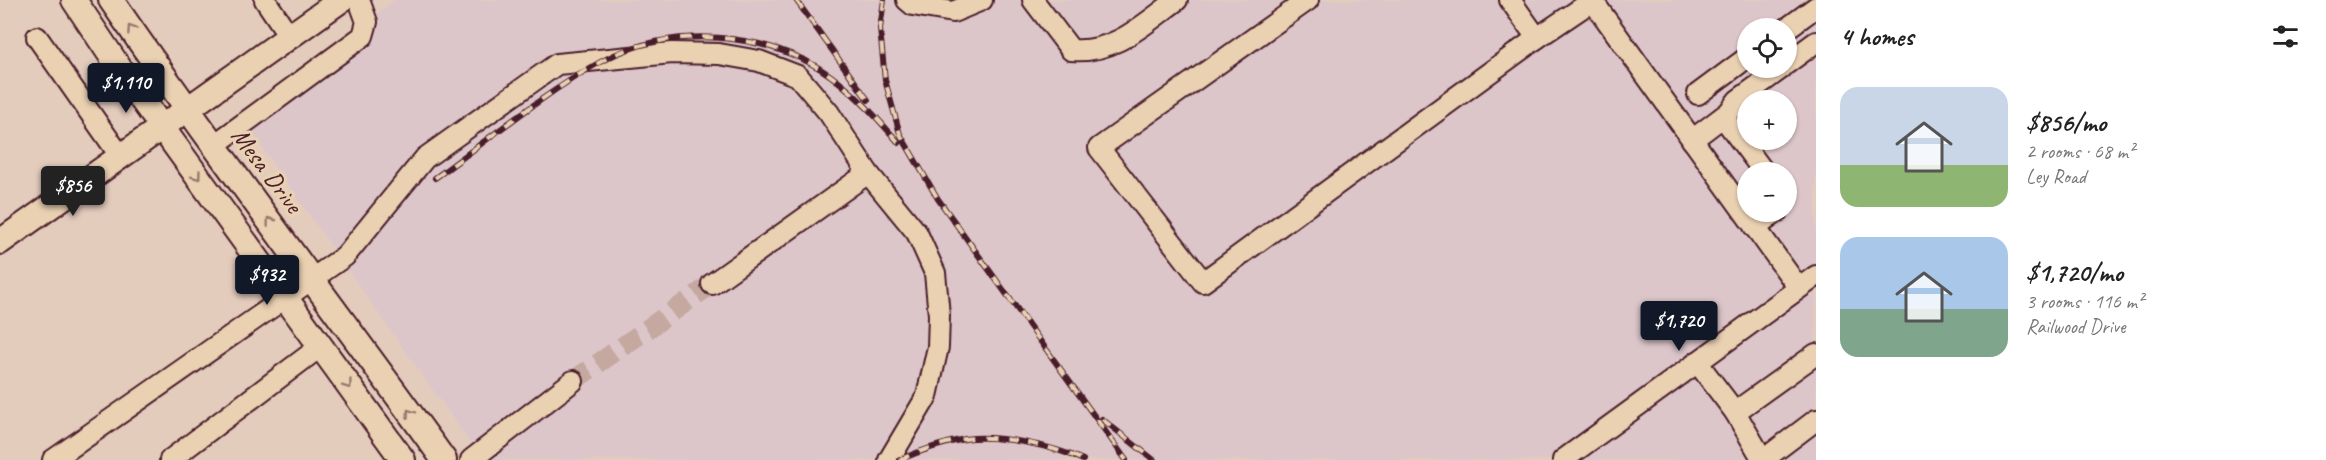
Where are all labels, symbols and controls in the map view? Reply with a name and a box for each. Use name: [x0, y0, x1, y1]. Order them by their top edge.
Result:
map controls: [1737, 18, 1797, 222]
button: locate: [1737, 18, 1797, 78]
text: 4 homes: [1840, 20, 1913, 53]
icon: filters: [2269, 20, 2302, 53]
one-way arrow: [127, 25, 138, 36]
pin: $1,110: [77, 63, 175, 114]
text: $1,110: [102, 70, 150, 95]
button: +: [1737, 90, 1797, 150]
text: $856/mo: [2026, 106, 2106, 139]
icon: home: [1888, 111, 1960, 183]
street label: Mesa Drive: [224, 121, 312, 222]
text: 2 rooms · 68 m²: [2026, 139, 2134, 164]
button: −: [1737, 162, 1797, 222]
text: Ley Road: [2026, 164, 2086, 189]
pin: $856: [37, 166, 109, 217]
one-way arrow: [190, 169, 201, 180]
text: $856: [55, 173, 91, 198]
one-way arrow: [266, 217, 277, 228]
pin: $932: [231, 255, 303, 306]
text: $1,720/mo: [2026, 256, 2123, 289]
icon: home: [1888, 261, 1960, 333]
text: $932: [249, 262, 285, 287]
text: 3 rooms · 116 m²: [2026, 289, 2143, 314]
pin: $1,720: [1630, 301, 1728, 352]
text: $1,720: [1655, 308, 1703, 333]
text: Railwood Drive: [2026, 314, 2125, 339]
one-way arrow: [341, 378, 352, 389]
one-way arrow: [406, 408, 417, 419]

